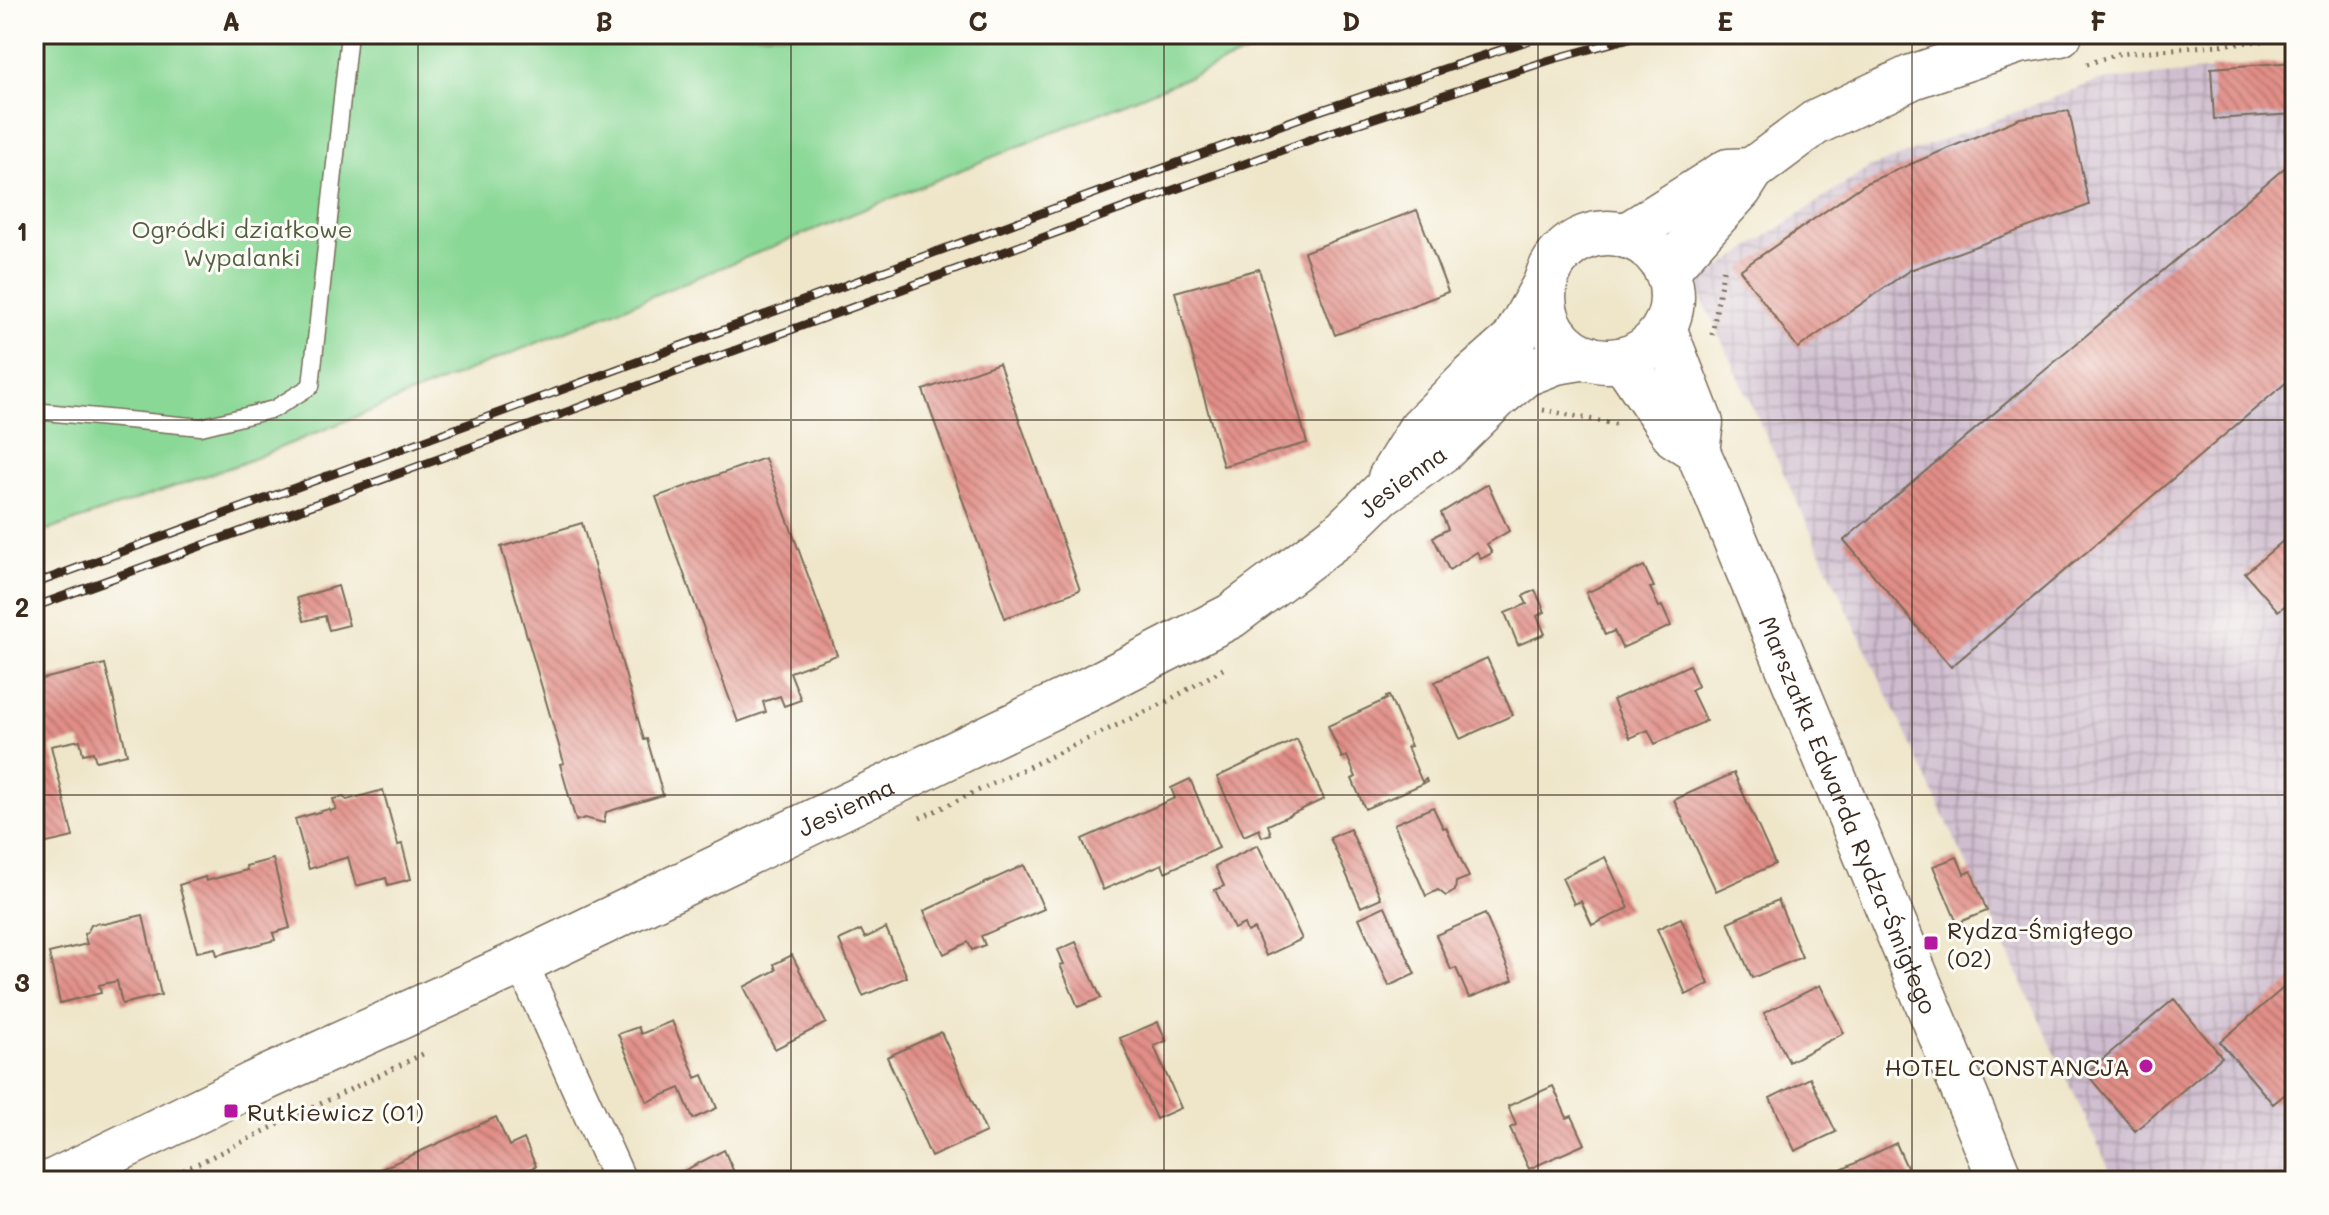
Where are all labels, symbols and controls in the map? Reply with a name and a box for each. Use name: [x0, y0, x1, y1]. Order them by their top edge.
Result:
text: A: [222, 4, 240, 38]
text: B: [595, 4, 613, 38]
text: C: [968, 4, 988, 38]
text: D: [1342, 4, 1360, 38]
text: E: [1717, 4, 1733, 38]
text: F: [2090, 4, 2106, 38]
park label: Ogródki działkowe Wypalanki: [132, 213, 352, 272]
text: 1: [16, 214, 28, 248]
street label: Jesienna: [1351, 437, 1452, 524]
text: 2: [15, 590, 29, 624]
street label: Marszałka Edwarda Rydza-Śmigłego: [1753, 611, 1945, 1018]
street label: Jesienna: [792, 770, 899, 842]
place label: Rydza-Śmigłego (02): [1947, 914, 2133, 973]
marker: Rydza-Śmigłego (02): [1922, 934, 1940, 952]
text: 3: [14, 965, 30, 999]
place label: HOTEL CONSTANCJA: [1884, 1051, 2130, 1082]
marker: HOTEL CONSTANCJA: [2137, 1057, 2155, 1075]
place label: Rutkiewicz (01): [247, 1096, 424, 1127]
marker: Rutkiewicz (01): [222, 1102, 240, 1120]

